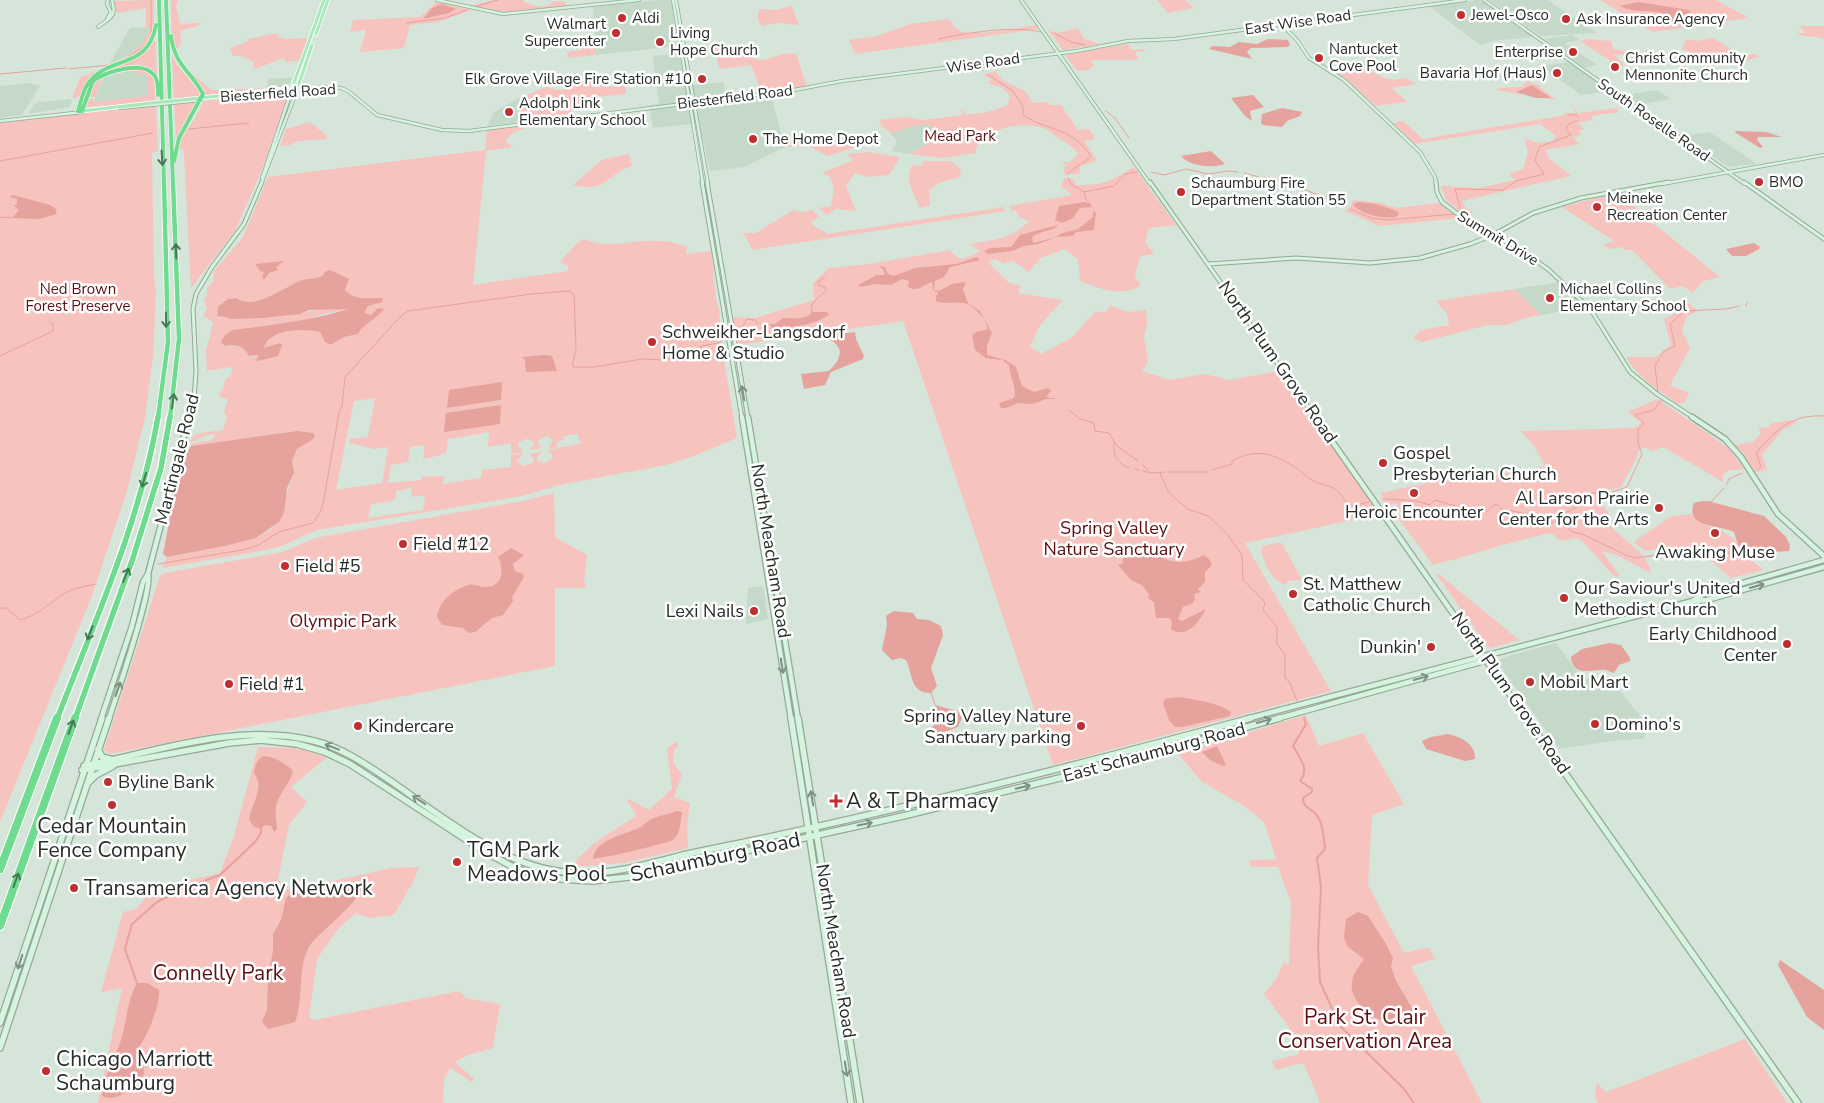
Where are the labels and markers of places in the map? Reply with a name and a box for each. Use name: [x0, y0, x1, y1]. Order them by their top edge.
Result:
place label: Jewel-Osco: [1470, 5, 1549, 25]
place label: Aldi: [632, 8, 660, 28]
marker: Jewel-Osco: [1455, 9, 1467, 21]
place label: Ask Insurance Agency: [1576, 9, 1725, 29]
marker: Aldi: [616, 12, 628, 24]
marker: Ask Insurance Agency: [1560, 13, 1572, 25]
place label: Walmart Supercenter: [525, 14, 607, 51]
place label: Living Hope Church: [670, 23, 758, 60]
marker: Walmart Supercenter: [610, 27, 622, 39]
marker: Living Hope Church: [654, 36, 666, 48]
place label: Nantucket Cove Pool: [1329, 39, 1398, 76]
place label: Enterprise: [1494, 42, 1563, 62]
marker: Enterprise: [1567, 46, 1579, 58]
place label: Christ Community Mennonite Church: [1625, 48, 1748, 85]
marker: Nantucket Cove Pool: [1313, 52, 1325, 64]
marker: Christ Community Mennonite Church: [1609, 61, 1621, 73]
place label: Bavaria Hof (Haus): [1420, 63, 1547, 83]
marker: Bavaria Hof (Haus): [1551, 67, 1563, 79]
place label: Elk Grove Village Fire Station #10: [465, 69, 692, 89]
marker: Elk Grove Village Fire Station #10: [696, 73, 708, 85]
place label: Adolph Link Elementary School: [519, 93, 646, 130]
marker: Adolph Link Elementary School: [503, 106, 515, 118]
place label: The Home Depot: [763, 129, 879, 149]
marker: The Home Depot: [747, 133, 759, 145]
place label: BMO: [1769, 172, 1803, 192]
place label: Schaumburg Fire Department Station 55: [1191, 173, 1346, 210]
marker: BMO: [1753, 176, 1765, 188]
marker: Schaumburg Fire Department Station 55: [1175, 186, 1187, 198]
place label: Meineke Recreation Center: [1607, 188, 1728, 225]
marker: Meineke Recreation Center: [1591, 201, 1603, 213]
place label: Michael Collins Elementary School: [1560, 279, 1687, 316]
marker: Michael Collins Elementary School: [1544, 292, 1556, 304]
place label: Schweikher-Langsdorf Home & Studio: [662, 320, 846, 365]
marker: Schweikher-Langsdorf Home & Studio: [646, 336, 658, 348]
place label: Gospel Presbyterian Church: [1393, 441, 1557, 486]
marker: Gospel Presbyterian Church: [1377, 457, 1389, 469]
place label: Al Larson Prairie Center for the Arts: [1498, 486, 1649, 531]
marker: Heroic Encounter: [1408, 487, 1420, 499]
place label: Heroic Encounter: [1345, 500, 1484, 524]
marker: Al Larson Prairie Center for the Arts: [1653, 502, 1665, 514]
marker: Awaking Muse: [1709, 527, 1721, 539]
place label: Field #12: [413, 532, 489, 556]
marker: Field #12: [397, 538, 409, 550]
place label: Awaking Muse: [1655, 540, 1775, 564]
place label: Field #5: [295, 554, 361, 578]
marker: Field #5: [279, 560, 291, 572]
place label: St. Matthew Catholic Church: [1303, 572, 1431, 617]
place label: Our Saviour's United Methodist Church: [1574, 576, 1741, 621]
marker: St. Matthew Catholic Church: [1287, 588, 1299, 600]
marker: Our Saviour's United Methodist Church: [1558, 592, 1570, 604]
place label: Lexi Nails: [666, 599, 744, 623]
marker: Lexi Nails: [748, 605, 760, 617]
place label: Early Childhood Center: [1649, 622, 1778, 667]
place label: Dunkin': [1360, 635, 1421, 659]
marker: Early Childhood Center: [1781, 638, 1793, 650]
marker: Dunkin': [1425, 641, 1437, 653]
place label: Mobil Mart: [1540, 670, 1629, 694]
place label: Field #1: [239, 672, 305, 696]
marker: Mobil Mart: [1524, 676, 1536, 688]
marker: Field #1: [223, 678, 235, 690]
place label: Spring Valley Nature Sanctuary parking: [903, 704, 1071, 749]
place label: Domino's: [1605, 712, 1681, 736]
place label: Kindercare: [368, 714, 454, 738]
marker: Domino's: [1589, 718, 1601, 730]
marker: Kindercare: [352, 720, 364, 732]
marker: Spring Valley Nature Sanctuary parking: [1075, 720, 1087, 732]
place label: Byline Bank: [118, 770, 215, 794]
marker: Byline Bank: [102, 776, 114, 788]
place label: A & T Pharmacy: [846, 787, 998, 815]
marker: A & T Pharmacy: [830, 795, 842, 807]
marker: Cedar Mountain Fence Company: [106, 799, 118, 811]
place label: Cedar Mountain Fence Company: [37, 812, 187, 864]
place label: TGM Park Meadows Pool: [467, 836, 607, 888]
marker: TGM Park Meadows Pool: [451, 856, 463, 868]
place label: Transamerica Agency Network: [84, 874, 373, 902]
marker: Transamerica Agency Network: [68, 882, 80, 894]
place label: Chicago Marriott Schaumburg: [56, 1045, 213, 1097]
marker: Chicago Marriott Schaumburg: [40, 1065, 52, 1077]

